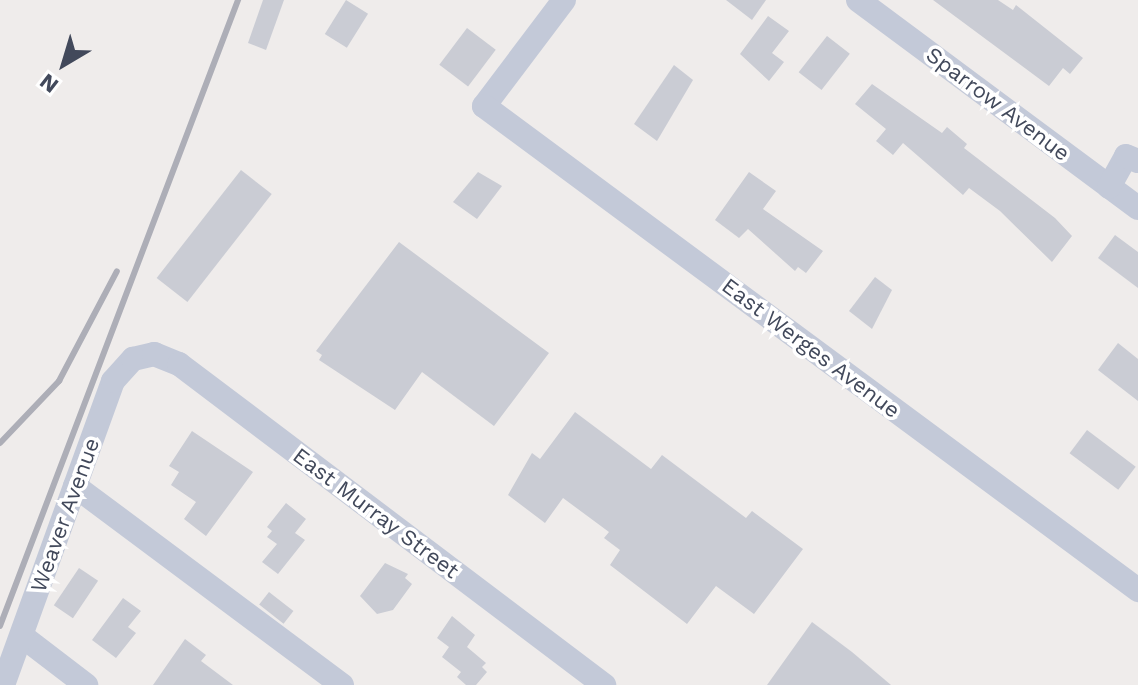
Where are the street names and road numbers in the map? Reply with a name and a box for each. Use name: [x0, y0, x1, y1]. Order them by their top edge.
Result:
street label: Sparrow Avenue: [920, 41, 1076, 167]
street label: East Werges Avenue: [716, 272, 906, 424]
street label: Weaver Avenue: [25, 434, 105, 596]
street label: East Murray Street: [288, 442, 464, 584]

